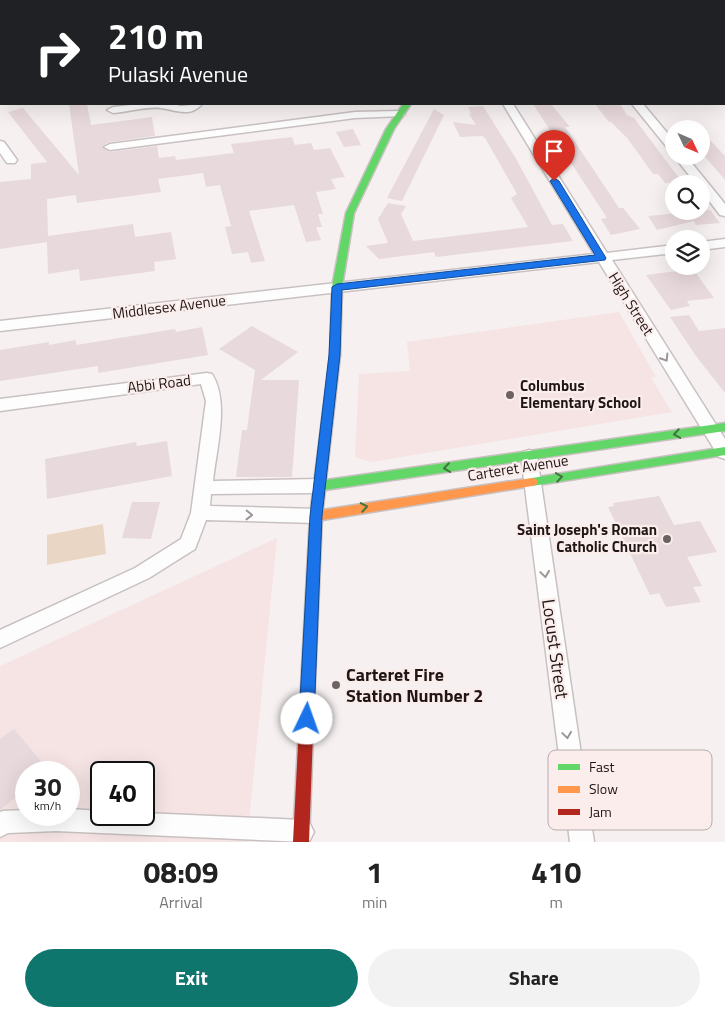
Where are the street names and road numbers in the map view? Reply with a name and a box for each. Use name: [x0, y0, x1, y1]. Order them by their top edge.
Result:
street label: High Street: [603, 267, 660, 341]
street label: Middlesex Avenue: [111, 288, 227, 325]
street label: Abbi Road: [126, 368, 192, 399]
street label: Carteret Avenue: [466, 448, 570, 487]
street label: Locust Street: [535, 597, 576, 701]

